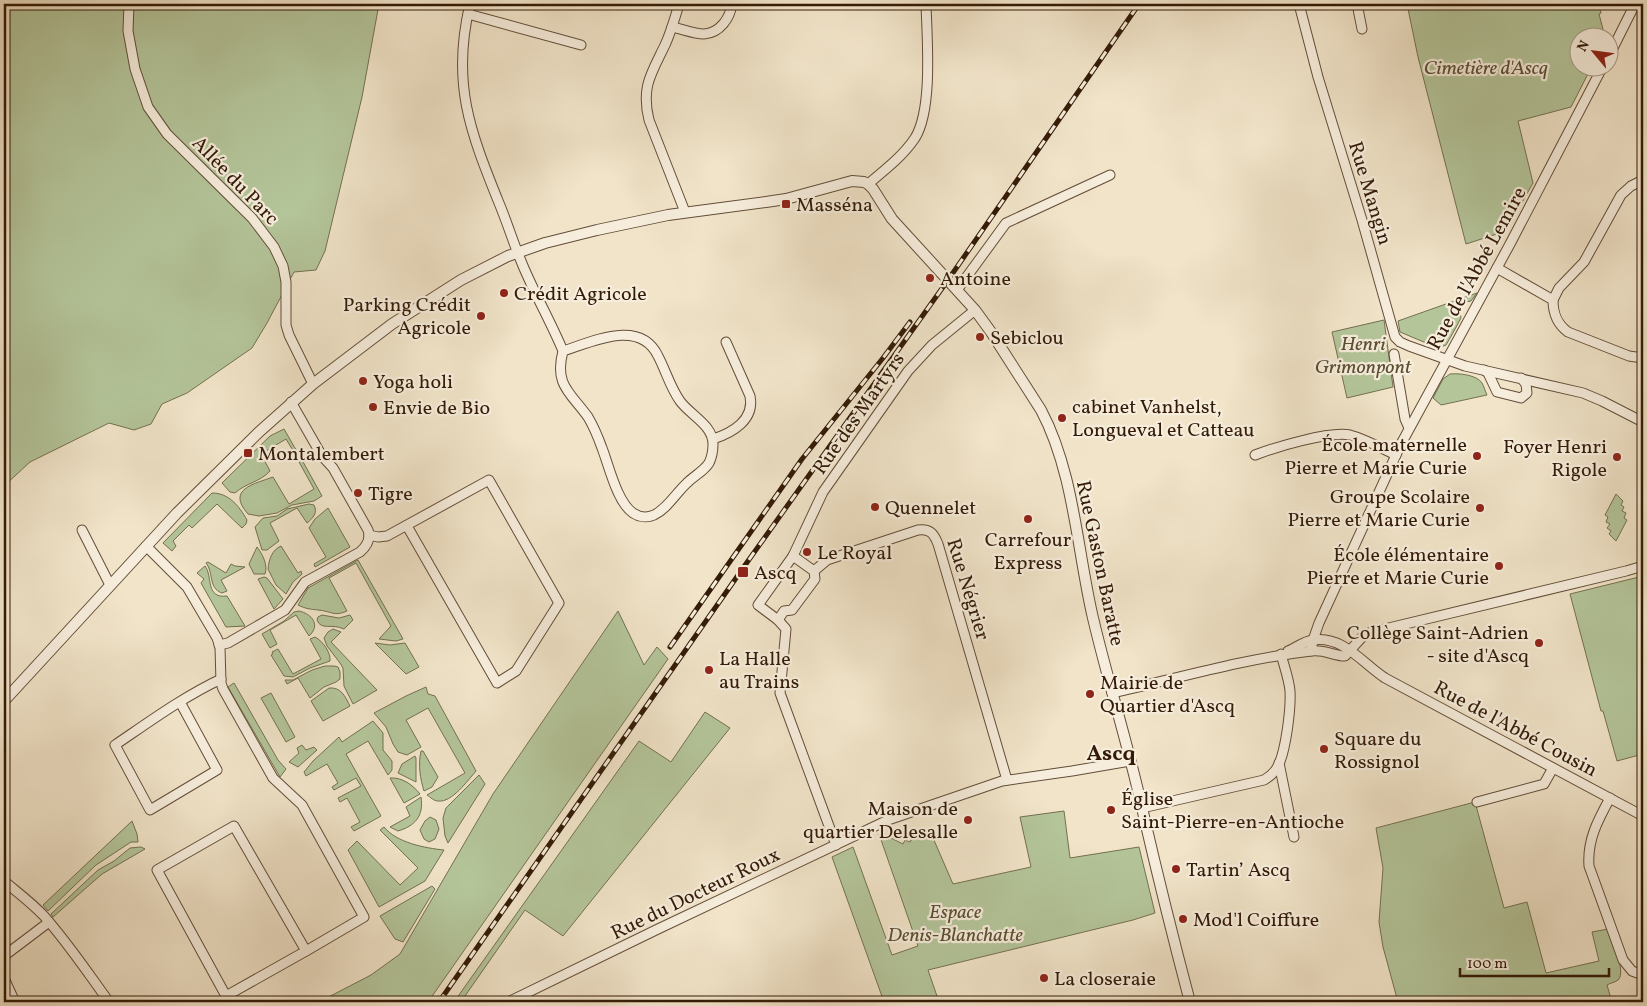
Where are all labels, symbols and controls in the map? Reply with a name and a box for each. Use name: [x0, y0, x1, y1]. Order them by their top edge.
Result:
north arrow: [1570, 28, 1620, 78]
text: N: [1573, 37, 1595, 55]
park label: Cimetière d'Ascq: [1424, 55, 1548, 83]
street label: Allée du Parc: [185, 130, 284, 232]
street label: Rue Mangin: [1340, 138, 1398, 249]
street label: Rue de l'Abbé Lemire: [1421, 182, 1534, 356]
place label: Masséna: [796, 192, 873, 220]
marker: Masséna: [780, 198, 792, 210]
place label: Antoine: [940, 266, 1011, 294]
marker: Antoine: [924, 272, 936, 284]
place label: Crédit Agricole: [514, 281, 647, 309]
marker: Crédit Agricole: [498, 287, 510, 299]
place label: Parking Crédit Agricole: [343, 292, 471, 343]
marker: Parking Crédit Agricole: [475, 310, 487, 322]
place label: Sebiclou: [990, 325, 1064, 353]
marker: Sebiclou: [974, 331, 986, 343]
park label: Henri Grimonpont: [1315, 331, 1412, 382]
street label: Rue des Martyrs: [807, 347, 912, 481]
place label: Yoga holi: [373, 369, 453, 397]
marker: Yoga holi: [357, 375, 369, 387]
place label: cabinet Vanhelst, Longueval et Catteau: [1072, 394, 1255, 445]
place label: Envie de Bio: [383, 395, 490, 423]
marker: Envie de Bio: [367, 401, 379, 413]
marker: cabinet Vanhelst, Longueval et Catteau: [1056, 412, 1068, 424]
place label: École maternelle Pierre et Marie Curie: [1284, 432, 1467, 483]
place label: Foyer Henri Rigole: [1503, 434, 1607, 485]
place label: Montalembert: [258, 441, 385, 469]
marker: Montalembert: [242, 447, 254, 459]
marker: École maternelle Pierre et Marie Curie: [1471, 450, 1483, 462]
marker: Foyer Henri Rigole: [1611, 451, 1623, 463]
street label: Rue Gaston Baratte: [1068, 478, 1130, 649]
place label: Tigre: [368, 481, 413, 509]
place label: Groupe Scolaire Pierre et Marie Curie: [1287, 484, 1470, 535]
marker: Tigre: [352, 487, 364, 499]
place label: Quennelet: [885, 495, 976, 523]
marker: Quennelet: [869, 501, 881, 513]
marker: Groupe Scolaire Pierre et Marie Curie: [1474, 502, 1486, 514]
marker: Carrefour Express: [1022, 513, 1034, 525]
place label: Carrefour Express: [985, 527, 1071, 578]
street label: Rue Négrier: [938, 535, 996, 644]
place label: Le Royal: [817, 540, 892, 568]
place label: École élémentaire Pierre et Marie Curie: [1306, 542, 1489, 593]
marker: Le Royal: [801, 546, 813, 558]
place label: Ascq: [754, 560, 797, 588]
marker: École élémentaire Pierre et Marie Curie: [1493, 560, 1505, 572]
marker: Ascq: [736, 565, 750, 579]
place label: Collège Saint-Adrien - site d'Ascq: [1347, 620, 1529, 671]
marker: Collège Saint-Adrien - site d'Ascq: [1533, 637, 1545, 649]
place label: La Halle au Trains: [719, 646, 799, 697]
marker: La Halle au Trains: [703, 664, 715, 676]
place label: Mairie de Quartier d'Ascq: [1100, 670, 1235, 721]
street label: Rue de l'Abbé Cousin: [1428, 675, 1602, 785]
marker: Mairie de Quartier d'Ascq: [1084, 688, 1096, 700]
place label: Square du Rossignol: [1334, 726, 1422, 777]
district label: Ascq: [1086, 739, 1136, 770]
marker: Square du Rossignol: [1318, 743, 1330, 755]
place label: Église Saint-Pierre-en-Antioche: [1121, 786, 1344, 837]
place label: Maison de quartier Delesalle: [803, 796, 958, 847]
marker: Église Saint-Pierre-en-Antioche: [1105, 804, 1117, 816]
marker: Maison de quartier Delesalle: [962, 814, 974, 826]
street label: Rue du Docteur Roux: [607, 842, 785, 948]
place label: Tartin’ Ascq: [1186, 857, 1290, 885]
marker: Tartin’ Ascq: [1170, 863, 1182, 875]
park label: Espace Denis-Blanchatte: [887, 899, 1023, 950]
place label: Mod'l Coiffure: [1193, 907, 1319, 935]
marker: Mod'l Coiffure: [1177, 913, 1189, 925]
scale bar: [1460, 946, 1608, 978]
text: 100 m: [1467, 954, 1507, 975]
place label: La closeraie: [1054, 966, 1156, 994]
marker: La closeraie: [1038, 972, 1050, 984]

